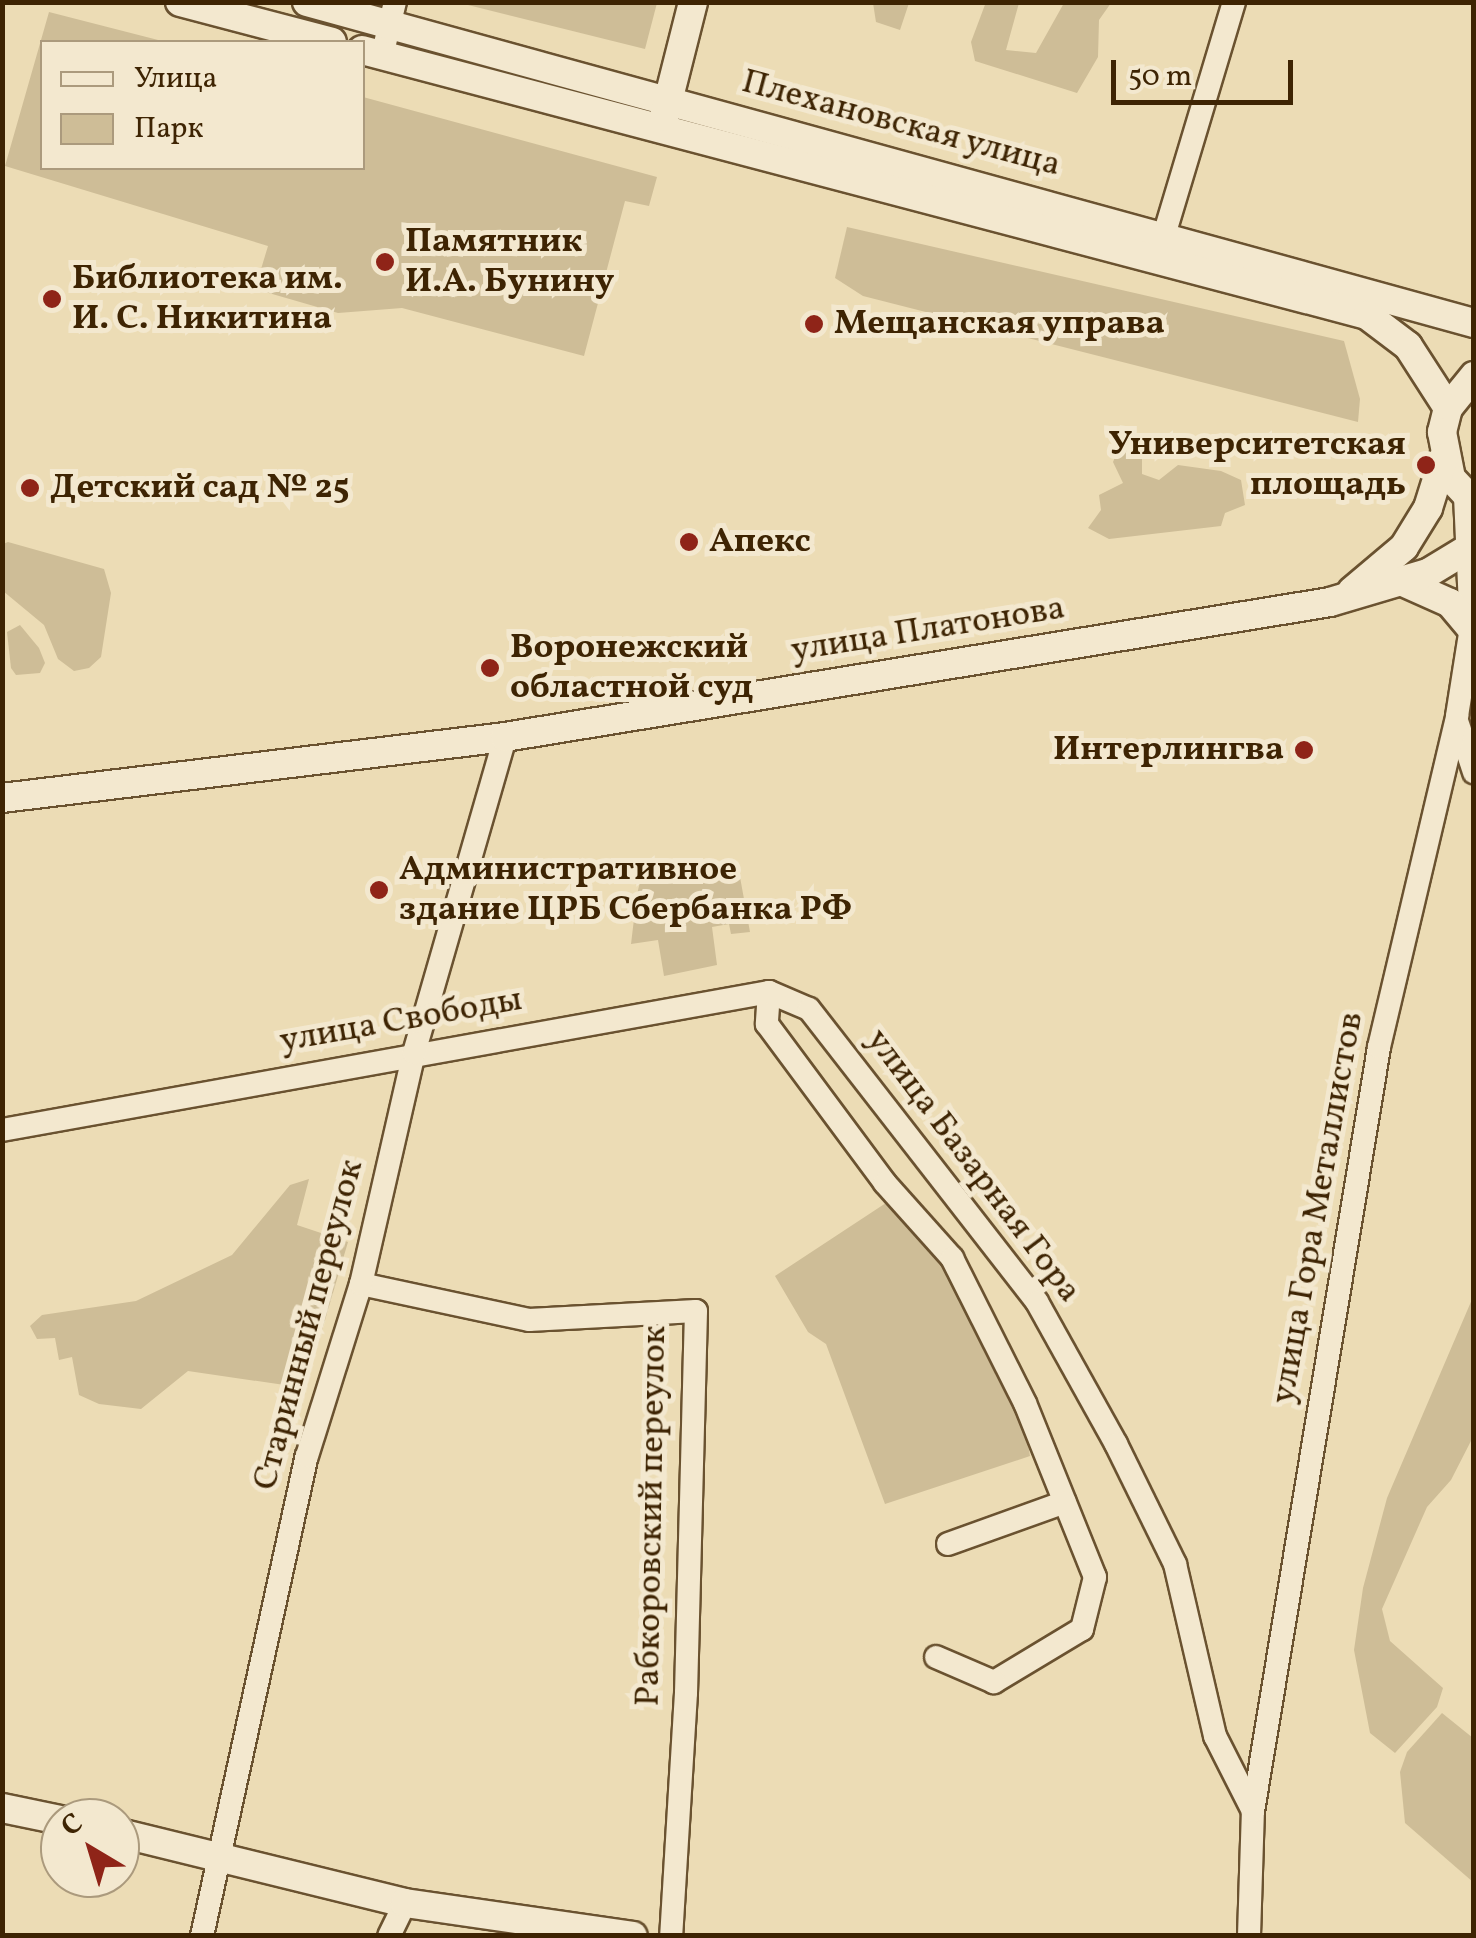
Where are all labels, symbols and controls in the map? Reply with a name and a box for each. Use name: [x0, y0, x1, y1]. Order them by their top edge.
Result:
legend: [40, 40, 365, 170]
scale bar: [1116, 40, 1298, 102]
text: 50 m: [1128, 56, 1192, 98]
text: Улица: [134, 58, 217, 100]
street label: Плехановская улица: [736, 61, 1066, 187]
text: Парк: [134, 108, 203, 150]
place label: Памятник И.А. Бунину: [405, 221, 614, 303]
marker: Памятник И.А. Бунину: [374, 251, 396, 273]
place label: Библиотека им. И. С. Никитина: [72, 258, 343, 340]
marker: Библиотека им. И. С. Никитина: [41, 288, 63, 310]
place label: Мещанская управа: [834, 303, 1165, 345]
marker: Мещанская управа: [803, 313, 825, 335]
place label: Университетская площадь: [1109, 424, 1406, 506]
marker: Университетская площадь: [1415, 454, 1437, 476]
place label: Детский сад № 25: [50, 467, 350, 509]
marker: Детский сад № 25: [19, 477, 41, 499]
place label: Апекс: [709, 521, 811, 563]
marker: Апекс: [678, 531, 700, 553]
street label: улица Платонова: [788, 588, 1068, 672]
place label: Воронежский областной суд: [510, 627, 753, 709]
marker: Воронежский областной суд: [479, 657, 501, 679]
place label: Интерлингва: [1053, 729, 1284, 771]
marker: Интерлингва: [1293, 739, 1315, 761]
place label: Административное здание ЦРБ Сбербанка РФ: [399, 849, 852, 931]
marker: Административное здание ЦРБ Сбербанка РФ: [368, 879, 390, 901]
street label: улица Свободы: [277, 979, 525, 1063]
street label: улица Гора Металлистов: [1263, 1009, 1373, 1407]
street label: улица Базарная Гора: [856, 1021, 1090, 1311]
street label: Старинный переулок: [245, 1155, 373, 1495]
street label: Рабкоровский переулок: [628, 1325, 676, 1707]
north arrow: [40, 1798, 140, 1898]
text: С: [53, 1805, 92, 1846]

